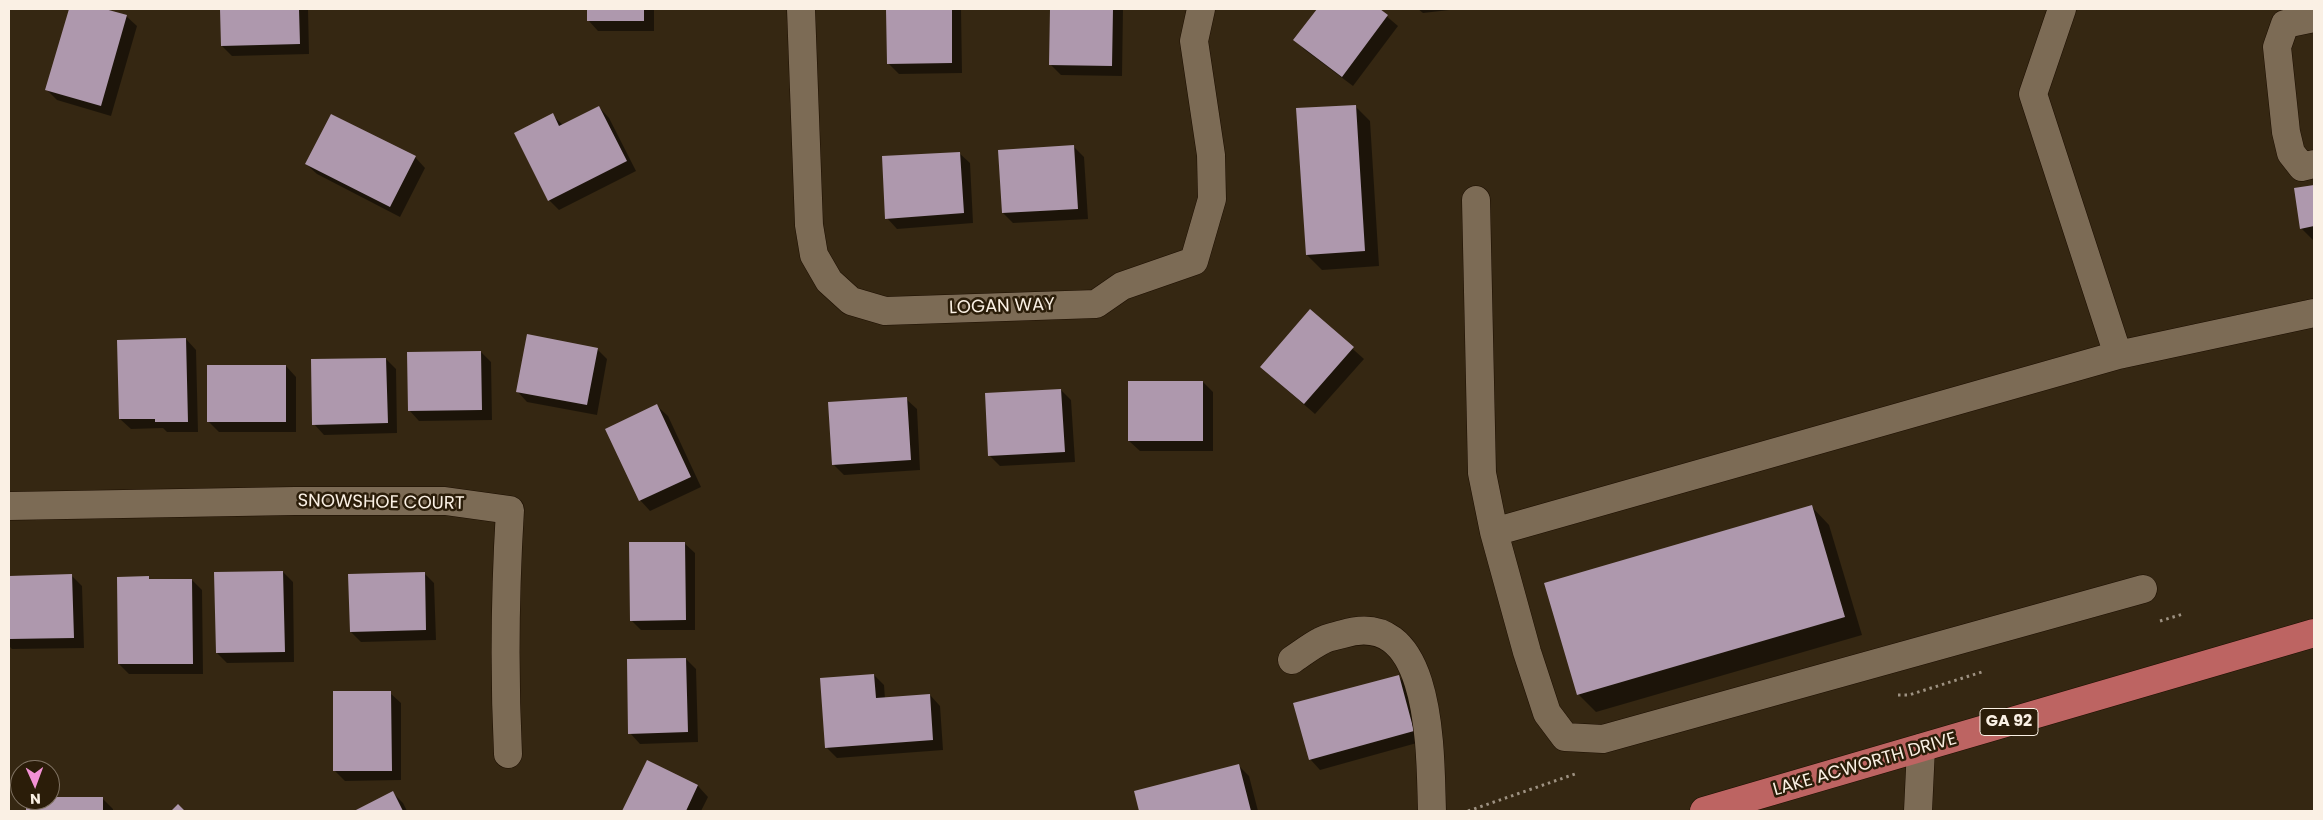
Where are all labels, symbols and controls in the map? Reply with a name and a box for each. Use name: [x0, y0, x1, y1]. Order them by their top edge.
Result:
street label: LOGAN WAY: [949, 294, 1055, 320]
street label: SNOWSHOE COURT: [297, 491, 465, 515]
road number: GA 92: [1980, 709, 2038, 736]
street label: LAKE ACWORTH DRIVE: [1771, 728, 1959, 802]
north arrow: [10, 760, 60, 810]
text: N: [30, 789, 41, 809]

